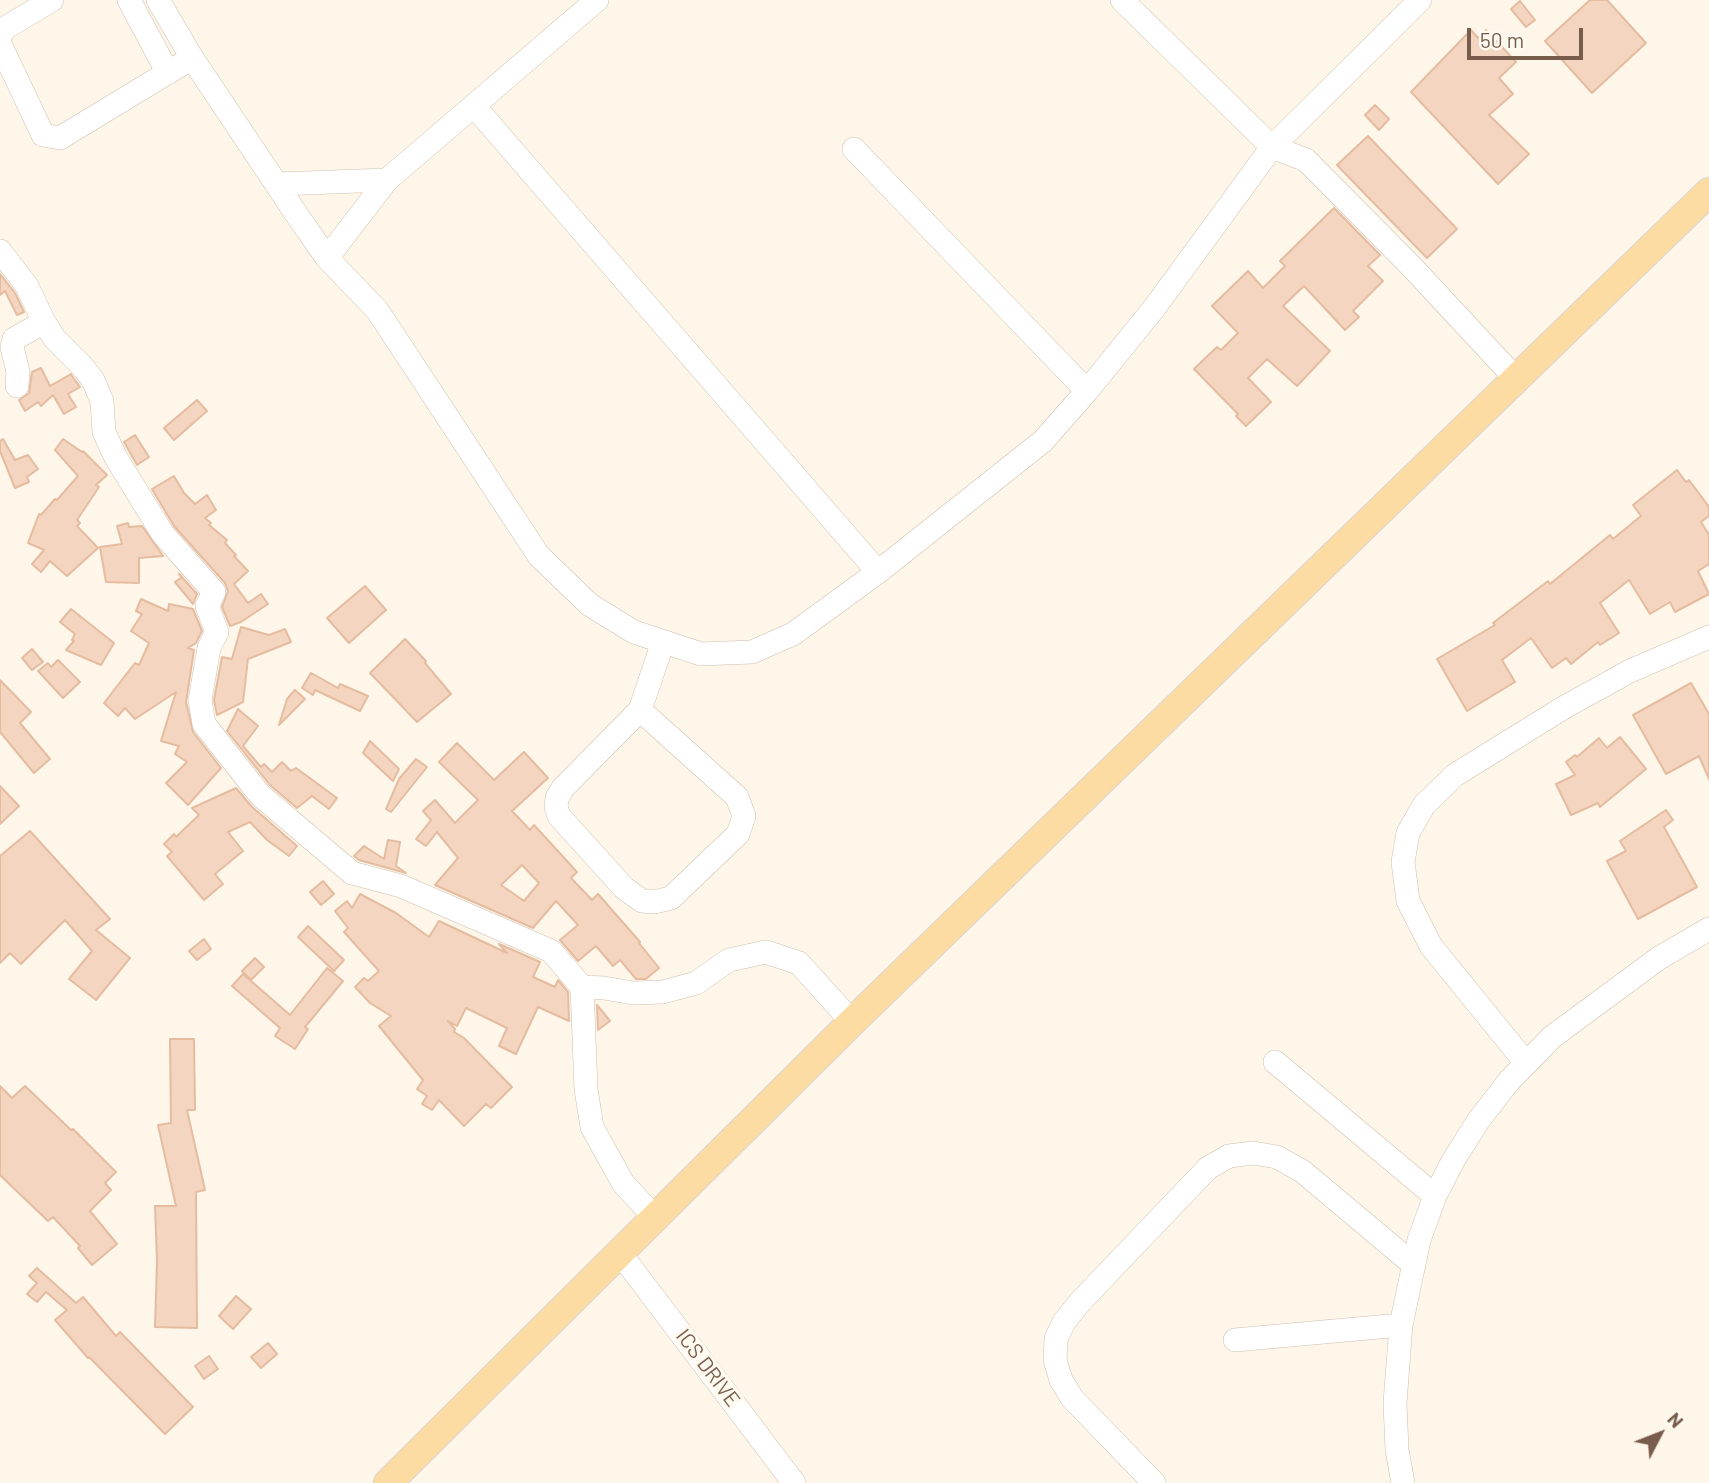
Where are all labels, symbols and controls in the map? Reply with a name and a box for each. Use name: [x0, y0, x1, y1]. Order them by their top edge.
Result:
scale bar: [1471, 14, 1586, 58]
text: 50 m: [1480, 27, 1524, 52]
street label: ICS DRIVE: [671, 1324, 745, 1412]
north arrow: [1625, 1399, 1695, 1469]
text: N: [1663, 1407, 1689, 1432]

